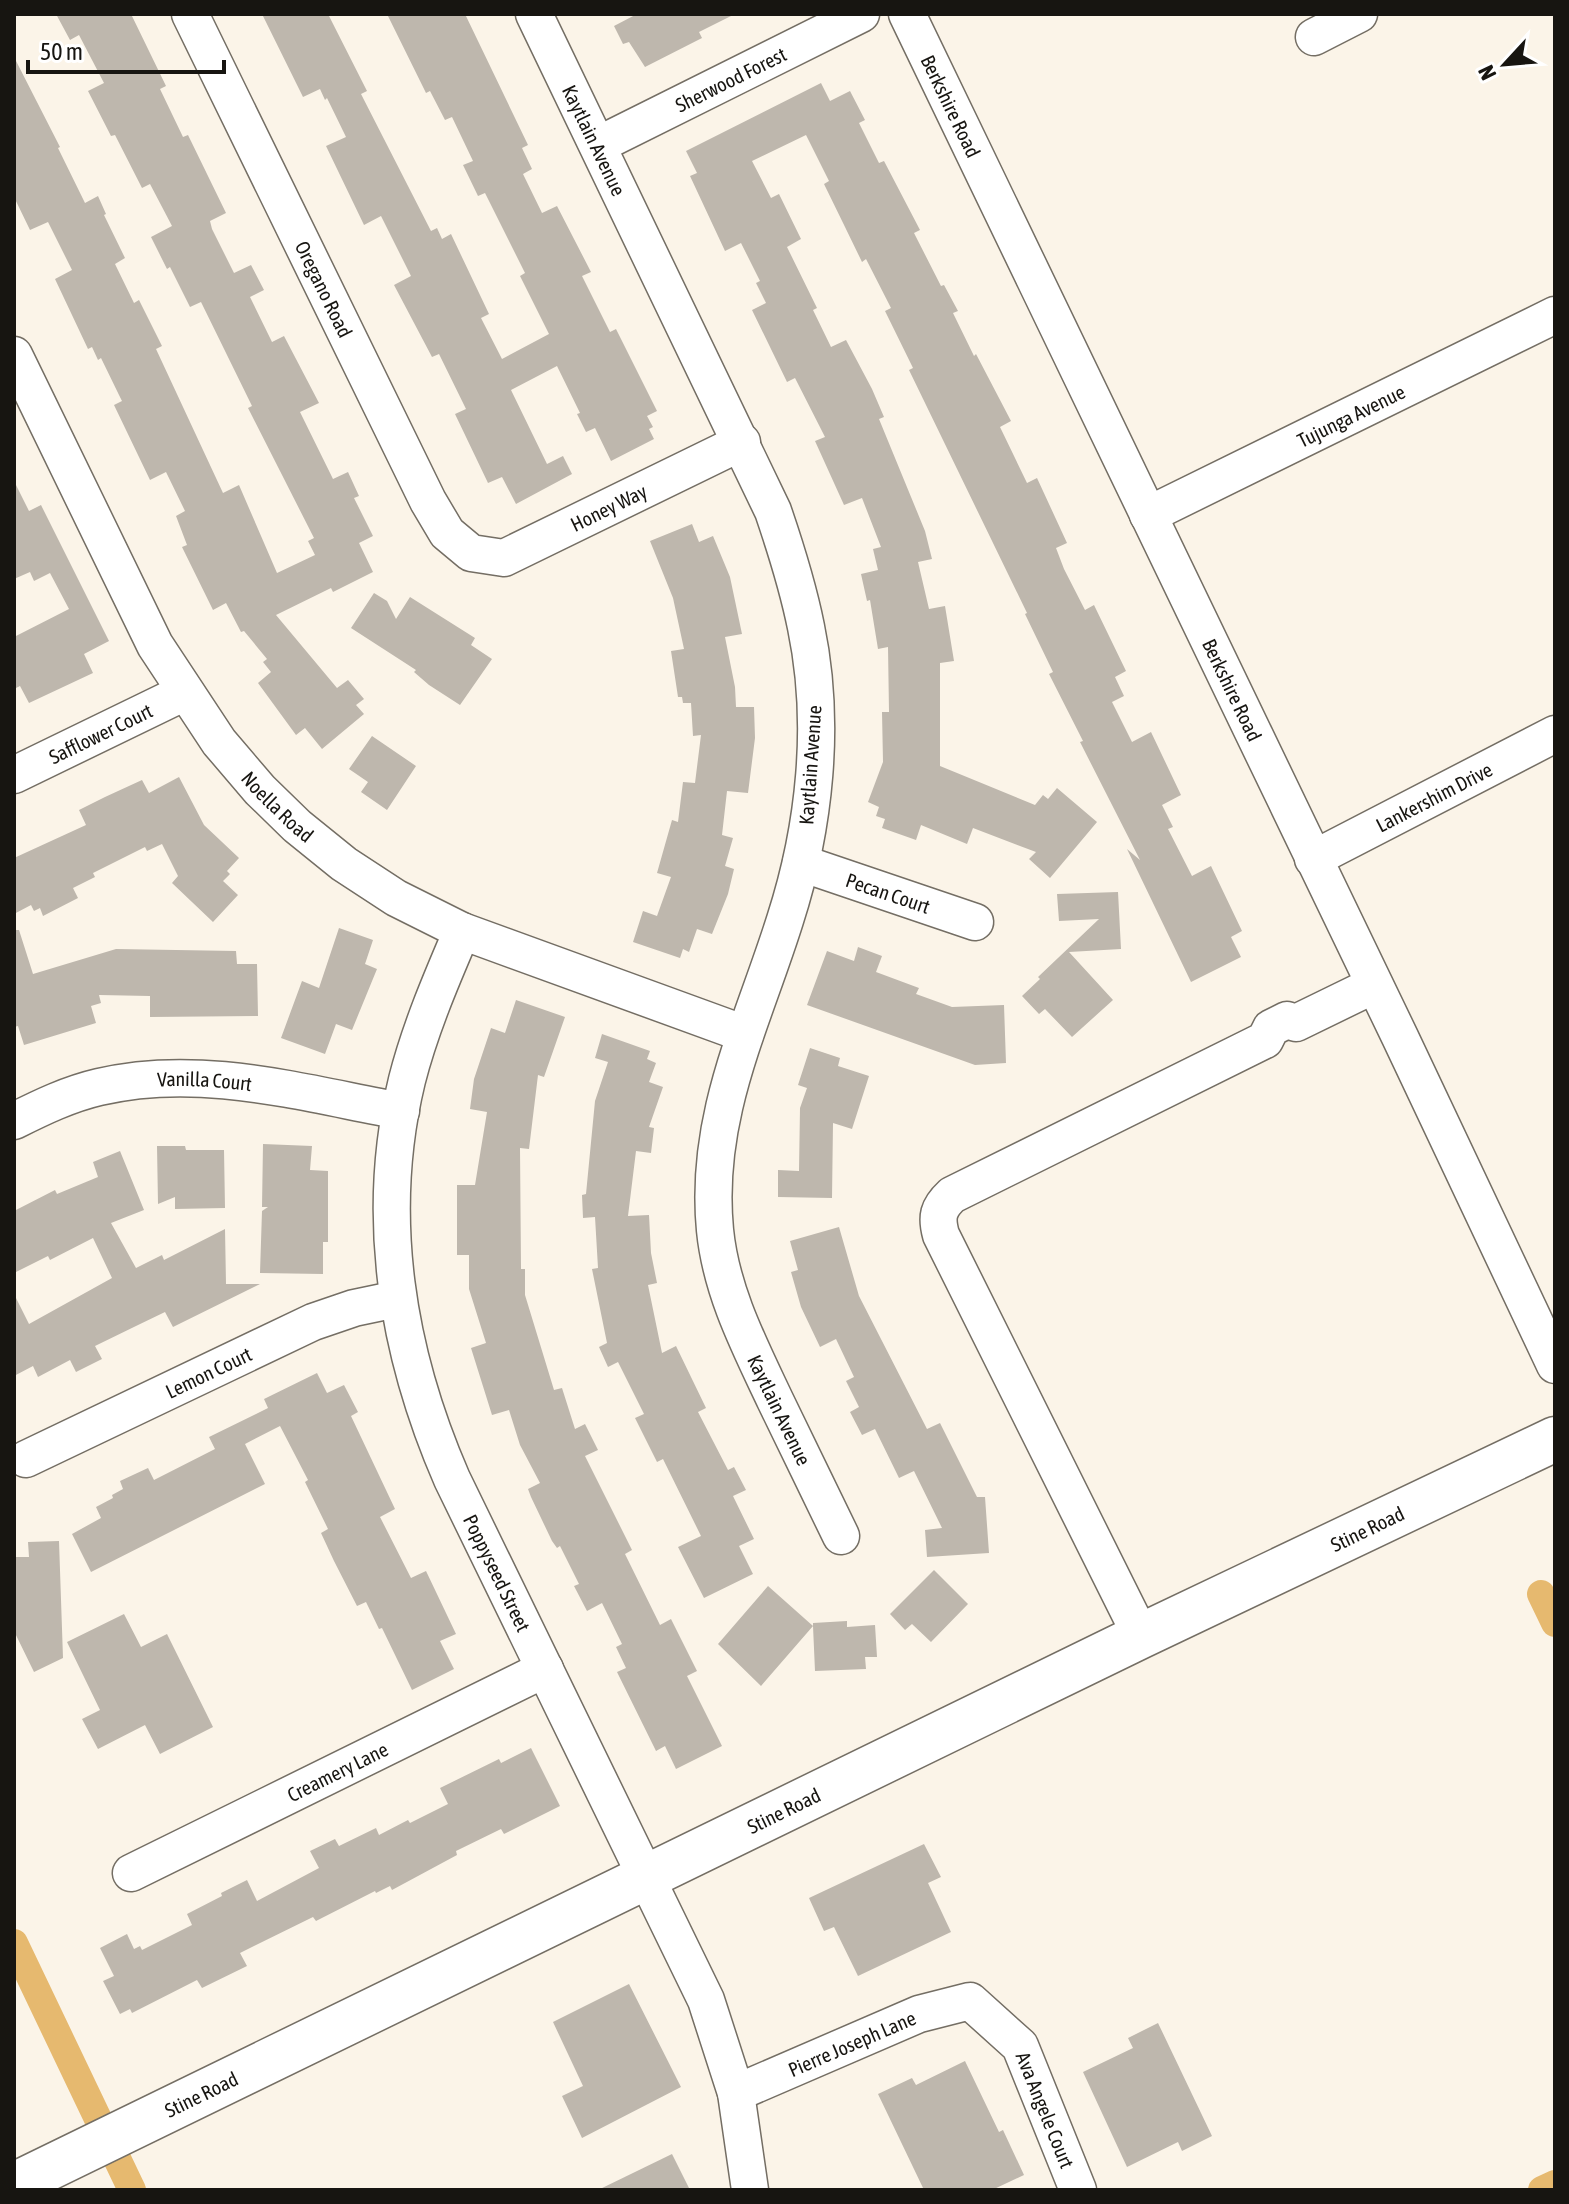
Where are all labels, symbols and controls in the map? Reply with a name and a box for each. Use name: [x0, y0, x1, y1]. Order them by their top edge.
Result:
scale bar: [28, 24, 224, 74]
north arrow: [1465, 24, 1545, 104]
text: 50 m: [40, 38, 83, 65]
street label: Sherwood Forest: [671, 42, 790, 116]
street label: Berkshire Road: [917, 51, 986, 161]
text: N: [1472, 61, 1502, 84]
street label: Kaytlain Avenue: [558, 81, 631, 199]
street label: Oregano Road: [291, 237, 358, 341]
street label: Tujunga Avenue: [1293, 379, 1408, 451]
street label: Honey Way: [566, 479, 650, 535]
street label: Berkshire Road: [1198, 635, 1267, 744]
street label: Safflower Court: [45, 698, 156, 768]
street label: Kaytlain Avenue: [794, 704, 826, 826]
street label: Lankershim Drive: [1372, 757, 1496, 836]
street label: Noella Road: [237, 766, 318, 846]
street label: Pecan Court: [843, 868, 933, 918]
street label: Vanilla Court: [157, 1067, 254, 1095]
street label: Lemon Court: [162, 1342, 255, 1402]
street label: Kaytlain Avenue: [744, 1351, 816, 1469]
street label: Stine Road: [1327, 1501, 1407, 1556]
street label: Poppyseed Street: [459, 1510, 536, 1635]
street label: Creamery Lane: [283, 1737, 392, 1806]
street label: Stine Road: [743, 1783, 824, 1838]
street label: Pierre Joseph Lane: [784, 2005, 919, 2081]
street label: Ava Angele Court: [1012, 2048, 1079, 2171]
street label: Stine Road: [161, 2066, 241, 2121]

